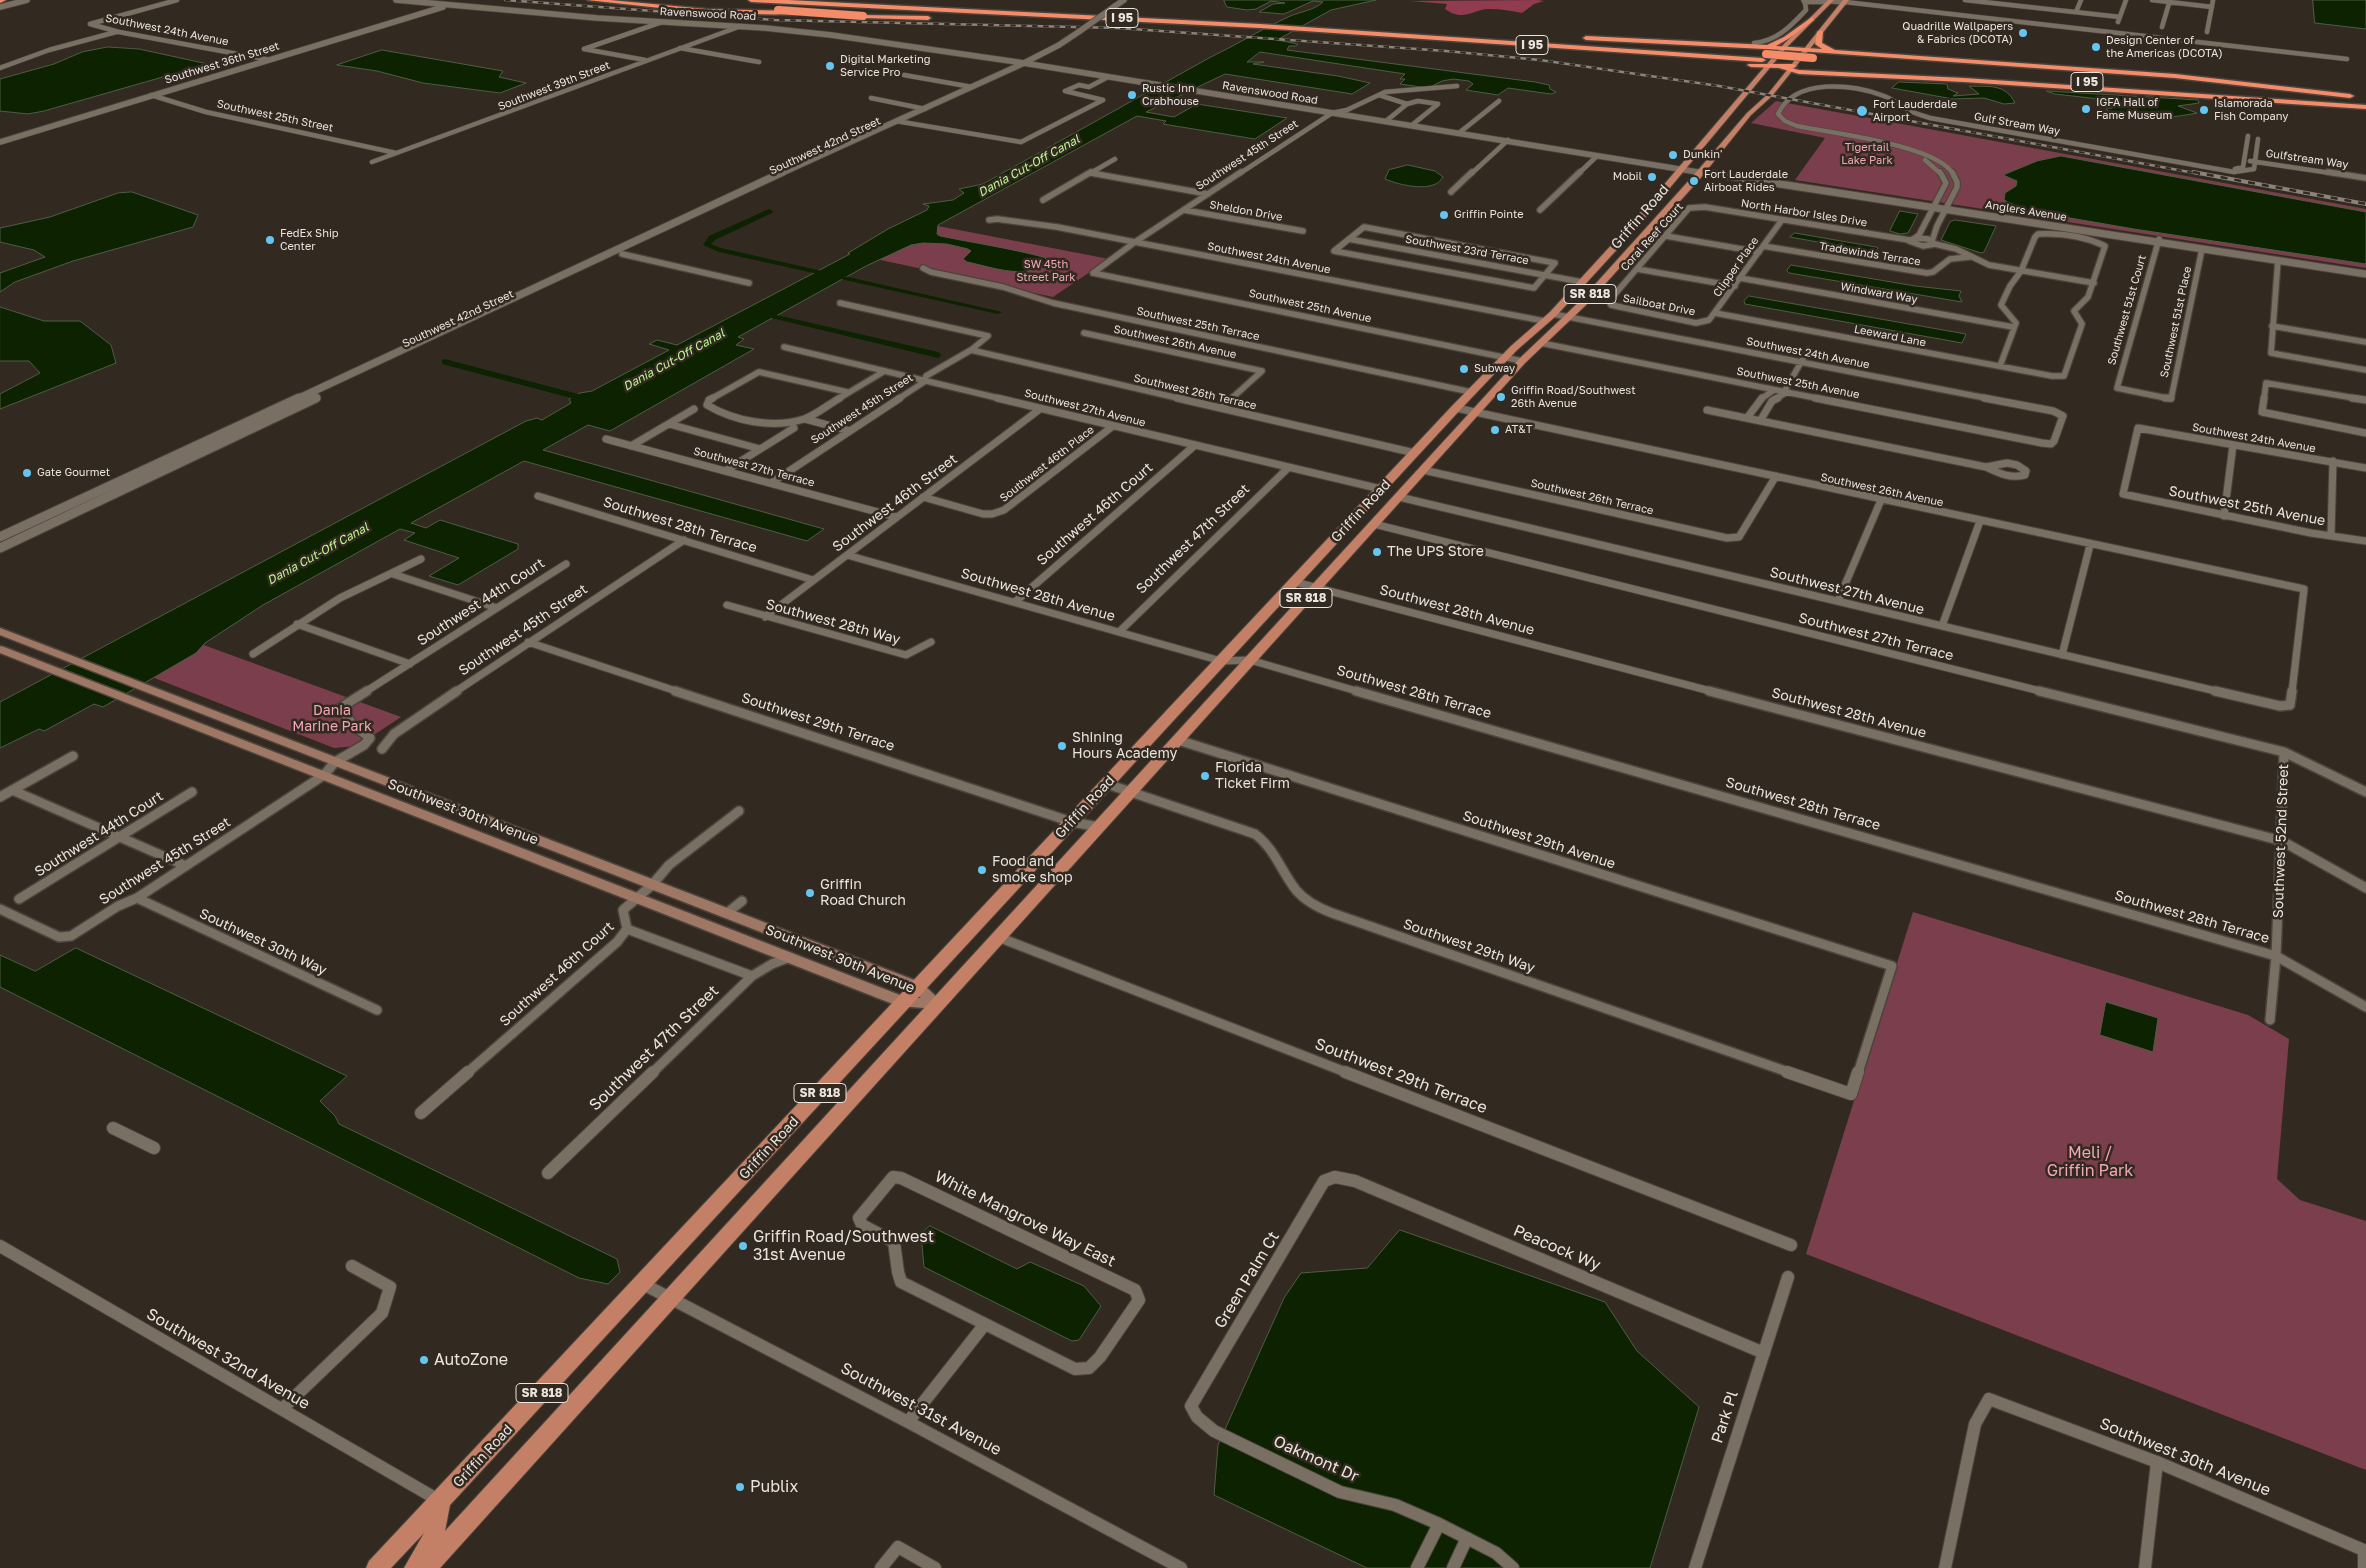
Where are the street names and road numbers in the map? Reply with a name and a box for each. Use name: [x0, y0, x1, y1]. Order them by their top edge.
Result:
street label: Ravenswood Road: [659, 5, 757, 23]
road number: I 95: [1106, 8, 1138, 28]
street label: Southwest 24th Avenue: [104, 12, 230, 48]
road number: I 95: [1516, 36, 1548, 54]
street label: Southwest 36th Street: [163, 39, 281, 87]
street label: Southwest 39th Street: [496, 59, 612, 113]
road number: I 95: [2071, 72, 2103, 91]
street label: Ravenswood Road: [1221, 79, 1319, 107]
street label: Southwest 25th Street: [216, 97, 334, 135]
street label: Gulf Stream Way: [1973, 110, 2061, 138]
street label: Southwest 42nd Street: [767, 114, 883, 178]
street label: Southwest 45th Street: [1193, 117, 1301, 193]
street label: Gulfstream Way: [2265, 147, 2349, 171]
street label: Griffin Road: [1608, 181, 1672, 253]
street label: North Harbor Isles Drive: [1740, 197, 1868, 229]
street label: Sheldon Drive: [1209, 198, 1283, 224]
street label: Anglers Avenue: [1984, 198, 2068, 224]
street label: Coral Reef Court: [1618, 200, 1686, 274]
street label: Southwest 23rd Terrace: [1404, 233, 1530, 267]
street label: Clipper Place: [1710, 234, 1762, 300]
street label: Tradewinds Terrace: [1818, 239, 1922, 269]
street label: Southwest 24th Avenue: [1206, 240, 1332, 276]
street label: Southwest 51st Court: [2105, 253, 2149, 367]
street label: Southwest 51st Place: [2158, 265, 2194, 379]
street label: Windward Way: [1839, 280, 1919, 306]
road number: SR 818: [1564, 284, 1616, 304]
street label: Southwest 42nd Street: [400, 287, 516, 351]
street label: Southwest 25th Avenue: [1247, 287, 1373, 325]
street label: Sailboat Drive: [1622, 291, 1696, 319]
street label: Southwest 25th Terrace: [1135, 305, 1261, 343]
street label: Southwest 26th Avenue: [1112, 323, 1238, 361]
street label: Leeward Lane: [1853, 323, 1927, 349]
street label: Southwest 24th Avenue: [1745, 335, 1871, 371]
street label: Southwest 25th Avenue: [1735, 365, 1861, 401]
street label: Southwest 45th Street: [808, 371, 916, 447]
street label: Southwest 26th Terrace: [1132, 371, 1258, 413]
street label: Southwest 27th Avenue: [1023, 387, 1147, 429]
street label: Southwest 24th Avenue: [2191, 421, 2317, 455]
street label: Southwest 46th Place: [997, 423, 1097, 505]
street label: Southwest 27th Terrace: [692, 444, 816, 490]
street label: Southwest 46th Street: [829, 451, 961, 555]
street label: Southwest 46th Court: [1034, 459, 1156, 569]
street label: Southwest 26th Avenue: [1819, 471, 1945, 509]
street label: Griffin Road: [1328, 476, 1394, 546]
street label: Southwest 26th Terrace: [1529, 476, 1655, 518]
street label: Southwest 47th Street: [1133, 481, 1253, 597]
street label: Southwest 25th Avenue: [2167, 483, 2327, 529]
street label: Southwest 28th Terrace: [601, 494, 759, 556]
street label: Southwest 44th Court: [414, 555, 548, 649]
street label: Southwest 27th Avenue: [1768, 564, 1926, 618]
street label: Southwest 28th Avenue: [959, 565, 1117, 625]
street label: Southwest 45th Street: [455, 581, 591, 679]
street label: Southwest 28th Avenue: [1378, 581, 1536, 639]
road number: SR 818: [1280, 588, 1332, 608]
street label: Southwest 28th Way: [764, 596, 902, 648]
street label: Southwest 27th Terrace: [1797, 610, 1955, 664]
street label: Southwest 28th Terrace: [1335, 662, 1493, 722]
street label: Southwest 28th Avenue: [1770, 684, 1928, 742]
street label: Southwest 29th Terrace: [739, 689, 897, 755]
street label: Southwest 52nd Street: [2270, 764, 2292, 918]
street label: Griffin Road: [1052, 772, 1118, 842]
street label: Southwest 28th Terrace: [1724, 774, 1882, 834]
street label: Southwest 30th Avenue: [385, 776, 541, 848]
street label: Southwest 44th Court: [32, 788, 166, 880]
street label: Southwest 29th Avenue: [1461, 807, 1617, 873]
street label: Southwest 45th Street: [96, 814, 234, 908]
street label: Southwest 28th Terrace: [2113, 887, 2271, 947]
street label: Southwest 30th Way: [197, 905, 329, 979]
street label: Southwest 29th Way: [1401, 916, 1537, 976]
street label: Southwest 46th Court: [496, 918, 618, 1030]
street label: Southwest 30th Avenue: [763, 921, 917, 997]
street label: Southwest 47th Street: [585, 981, 723, 1115]
street label: Southwest 29th Terrace: [1312, 1034, 1490, 1118]
road number: SR 818: [794, 1084, 846, 1102]
street label: Griffin Road: [736, 1113, 802, 1183]
street label: White Mangrove Way East: [931, 1167, 1119, 1271]
street label: Peacock Wy: [1510, 1221, 1604, 1275]
street label: Green Palm Ct: [1211, 1228, 1283, 1332]
street label: Southwest 32nd Avenue: [143, 1304, 313, 1414]
street label: Southwest 31st Avenue: [837, 1358, 1005, 1460]
road number: SR 818: [516, 1384, 568, 1402]
street label: Park Pl: [1707, 1388, 1743, 1446]
street label: Southwest 30th Avenue: [2097, 1414, 2273, 1500]
street label: Griffin Road: [450, 1421, 516, 1491]
street label: Oakmont Dr: [1270, 1432, 1362, 1486]

